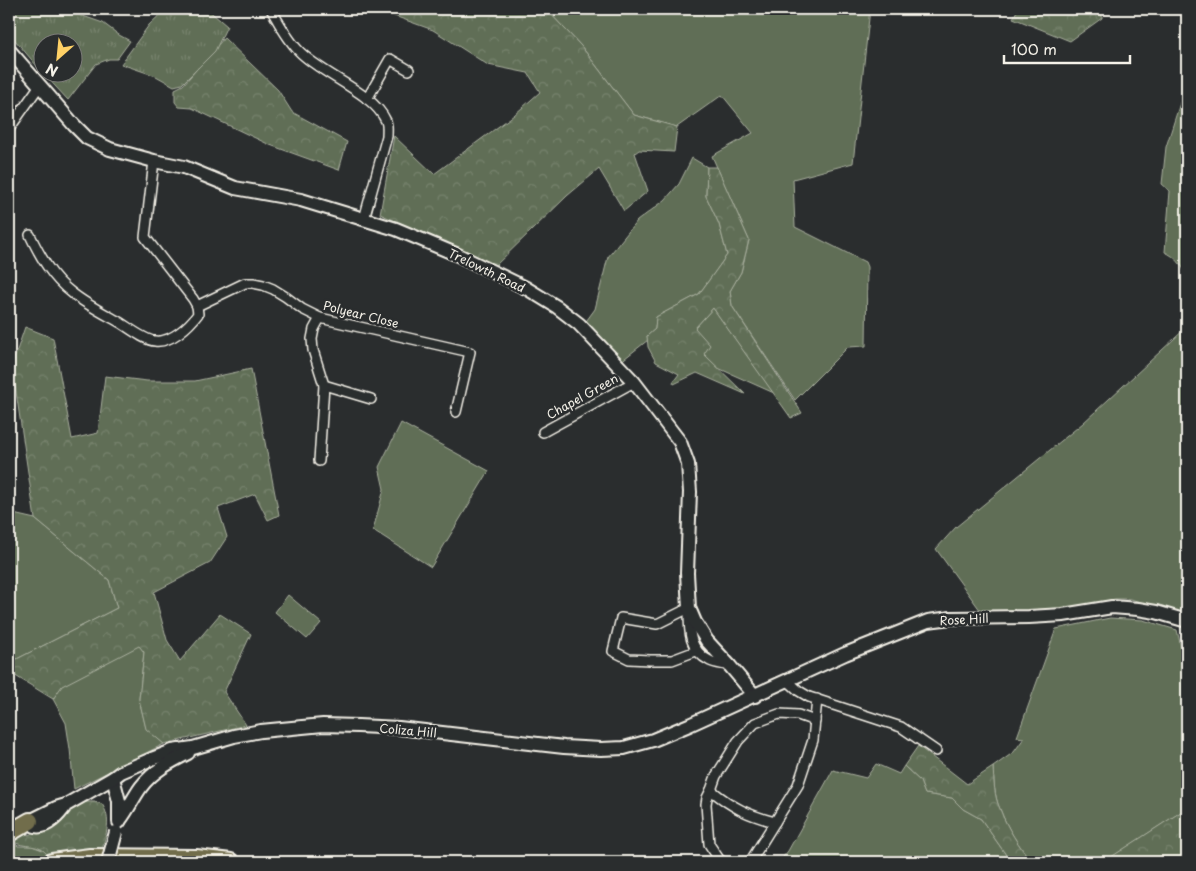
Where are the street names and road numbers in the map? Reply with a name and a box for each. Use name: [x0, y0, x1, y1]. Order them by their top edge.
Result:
street label: Trelowth Road: [446, 244, 528, 296]
street label: Polyear Close: [321, 296, 401, 332]
street label: Chapel Green: [543, 369, 621, 423]
street label: Rose Hill: [939, 609, 989, 629]
street label: Coliza Hill: [379, 719, 437, 741]

